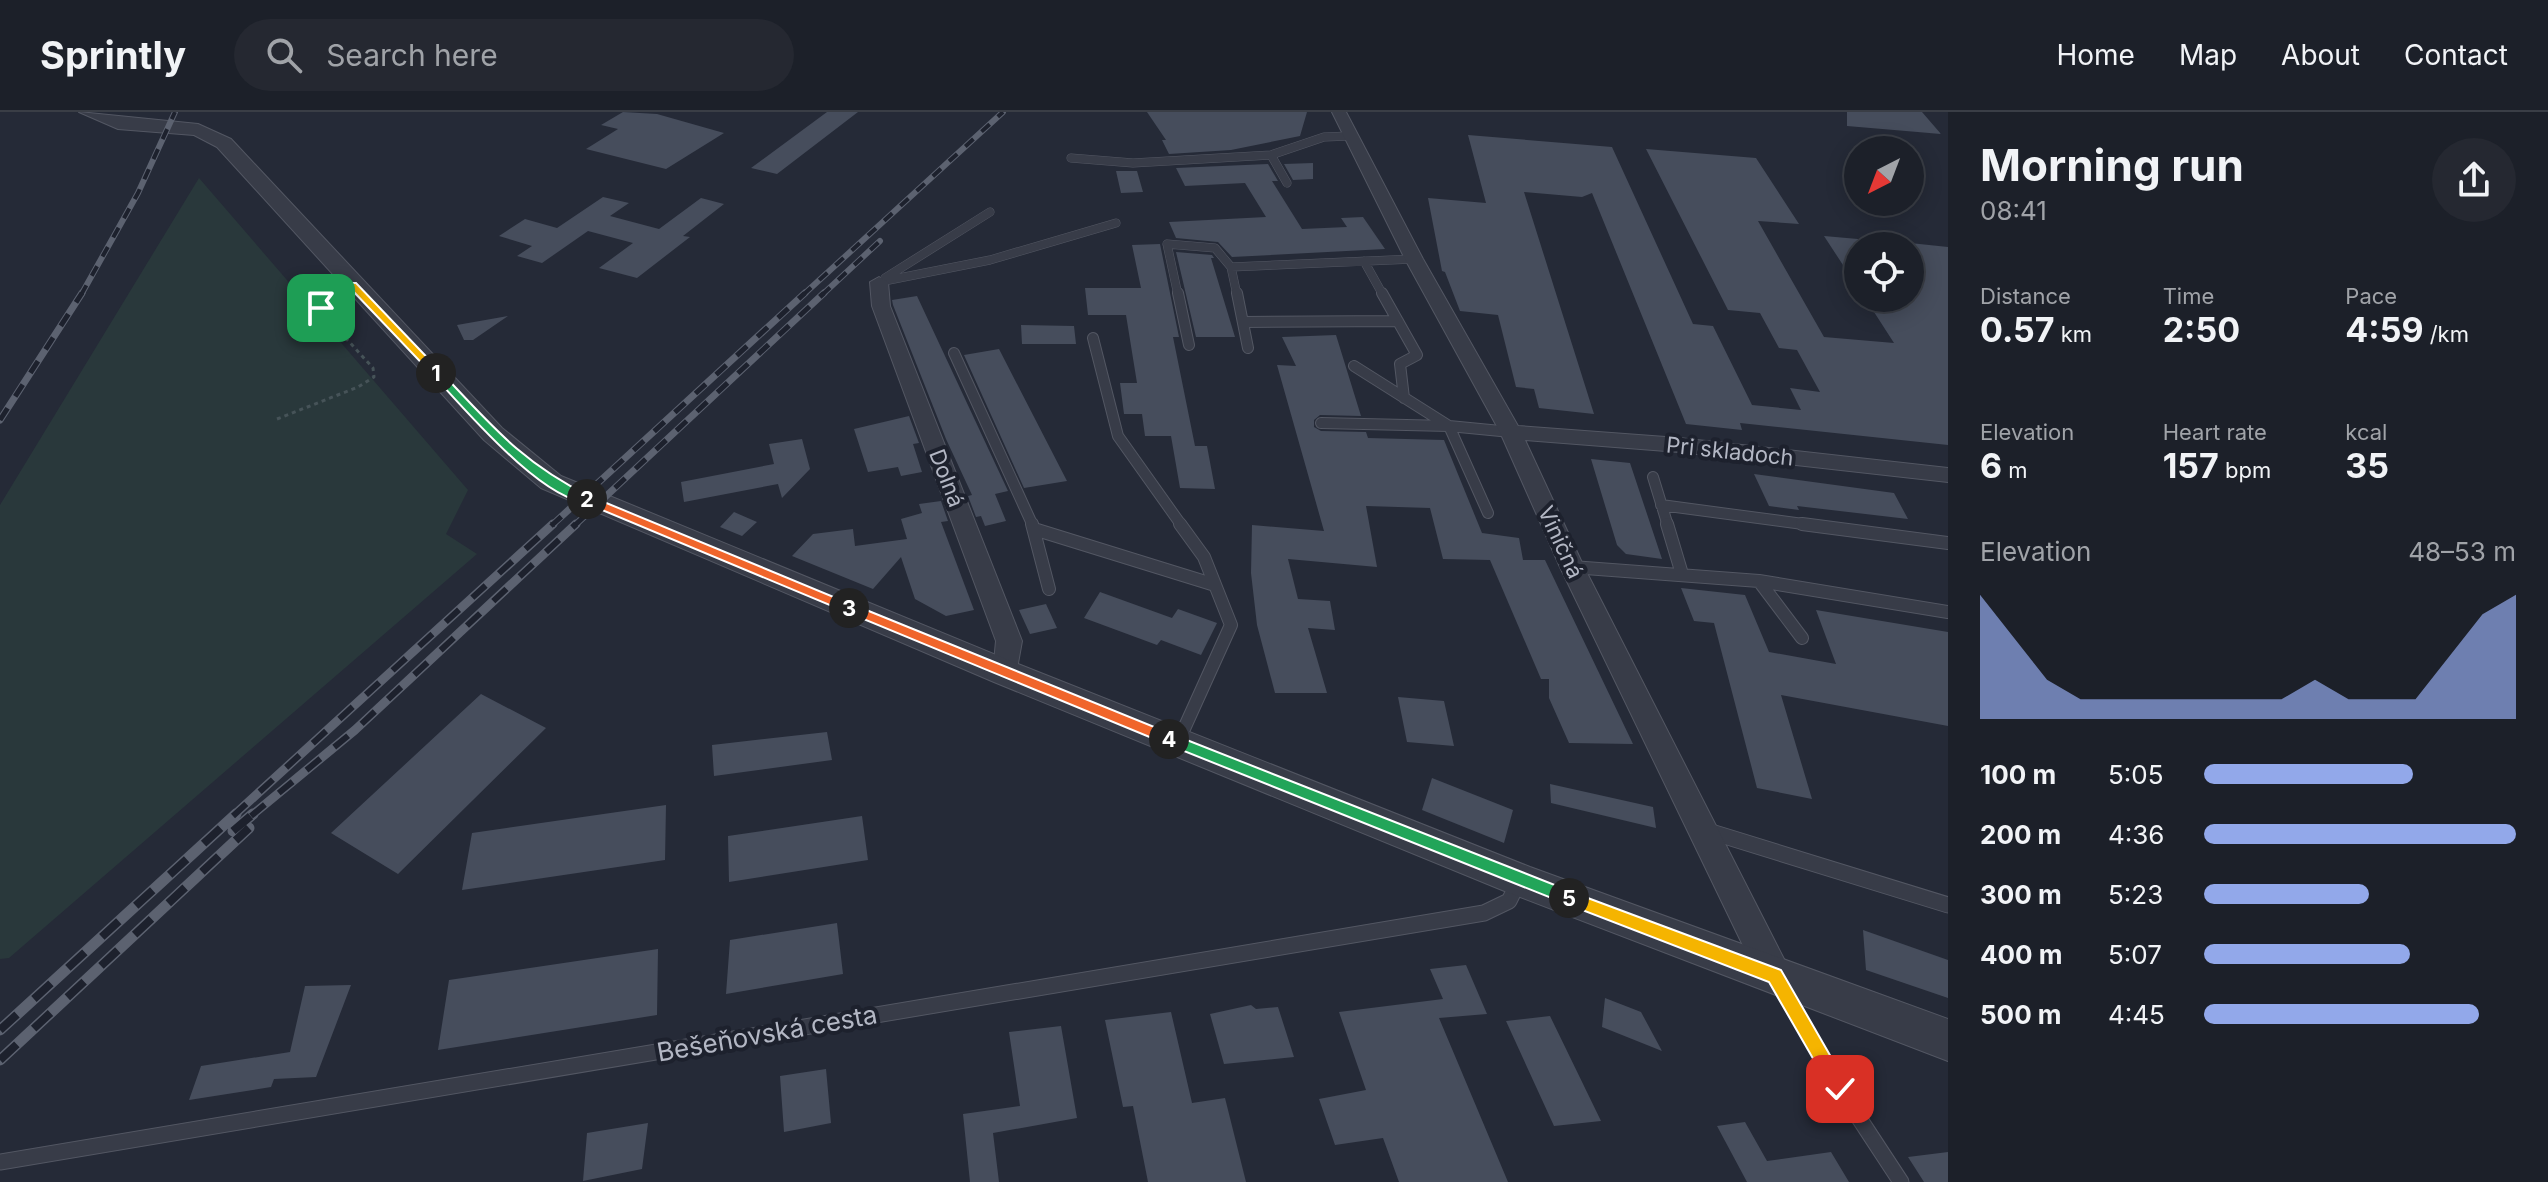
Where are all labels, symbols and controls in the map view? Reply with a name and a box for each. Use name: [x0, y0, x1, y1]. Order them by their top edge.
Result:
search box: [234, 19, 794, 91]
text: Sprintly: [40, 32, 186, 78]
icon: search: [262, 33, 306, 77]
text: Search here: [326, 37, 498, 73]
text: Home: [2056, 38, 2135, 72]
text: Map: [2179, 38, 2237, 72]
text: About: [2281, 38, 2360, 72]
text: Contact: [2404, 38, 2508, 72]
north arrow: [1844, 136, 1924, 216]
map controls: [1844, 136, 1924, 312]
text: Morning run: [1980, 138, 2244, 192]
button: share: [2432, 138, 2516, 222]
text: 08:41: [1980, 195, 2047, 226]
button: locate: [1844, 232, 1924, 312]
pin: [287, 274, 355, 342]
text: Distance: [1980, 283, 2071, 309]
text: Time: [2163, 283, 2214, 309]
text: Pace: [2345, 283, 2397, 309]
icon: arrive: [299, 286, 343, 330]
text: 0.57: [1980, 309, 2055, 350]
text: 2:50: [2163, 309, 2240, 350]
text: 4:59: [2345, 309, 2424, 350]
text: km: [2055, 321, 2092, 347]
text: /km: [2424, 321, 2469, 347]
pin: 1: [416, 353, 456, 393]
text: 1: [431, 360, 441, 386]
text: Elevation: [1980, 419, 2074, 445]
text: Heart rate: [2163, 419, 2267, 445]
text: kcal: [2345, 419, 2387, 445]
street label: Pri skladoch: [1665, 431, 1795, 471]
street label: Dolná: [924, 445, 970, 511]
text: 6: [1980, 445, 2002, 486]
text: 157: [2163, 445, 2219, 486]
text: 35: [2345, 445, 2389, 486]
text: m: [2002, 457, 2028, 483]
text: bpm: [2219, 457, 2271, 483]
pin: 2: [567, 479, 607, 519]
text: 2: [580, 486, 594, 512]
street label: Viničná: [1533, 502, 1589, 582]
text: Elevation: [1980, 536, 2091, 567]
text: 48–53 m: [2408, 536, 2516, 567]
pin: 3: [829, 588, 869, 628]
text: 3: [842, 595, 856, 621]
pin: 4: [1149, 719, 1189, 759]
text: 4: [1162, 726, 1176, 752]
text: 100 m: [1980, 759, 2056, 790]
text: 5:05: [2108, 759, 2164, 790]
text: 200 m: [1980, 819, 2061, 850]
text: 4:36: [2108, 819, 2164, 850]
pin: 5: [1549, 878, 1589, 918]
text: 300 m: [1980, 879, 2062, 910]
text: 5:23: [2108, 879, 2163, 910]
text: 5: [1562, 885, 1576, 911]
text: 400 m: [1980, 939, 2063, 970]
text: 5:07: [2108, 939, 2162, 970]
street label: Bešeňovská cesta: [655, 998, 879, 1068]
text: 500 m: [1980, 999, 2062, 1030]
text: 4:45: [2108, 999, 2165, 1030]
pin: [1806, 1055, 1874, 1123]
icon: check: [1818, 1067, 1862, 1111]

